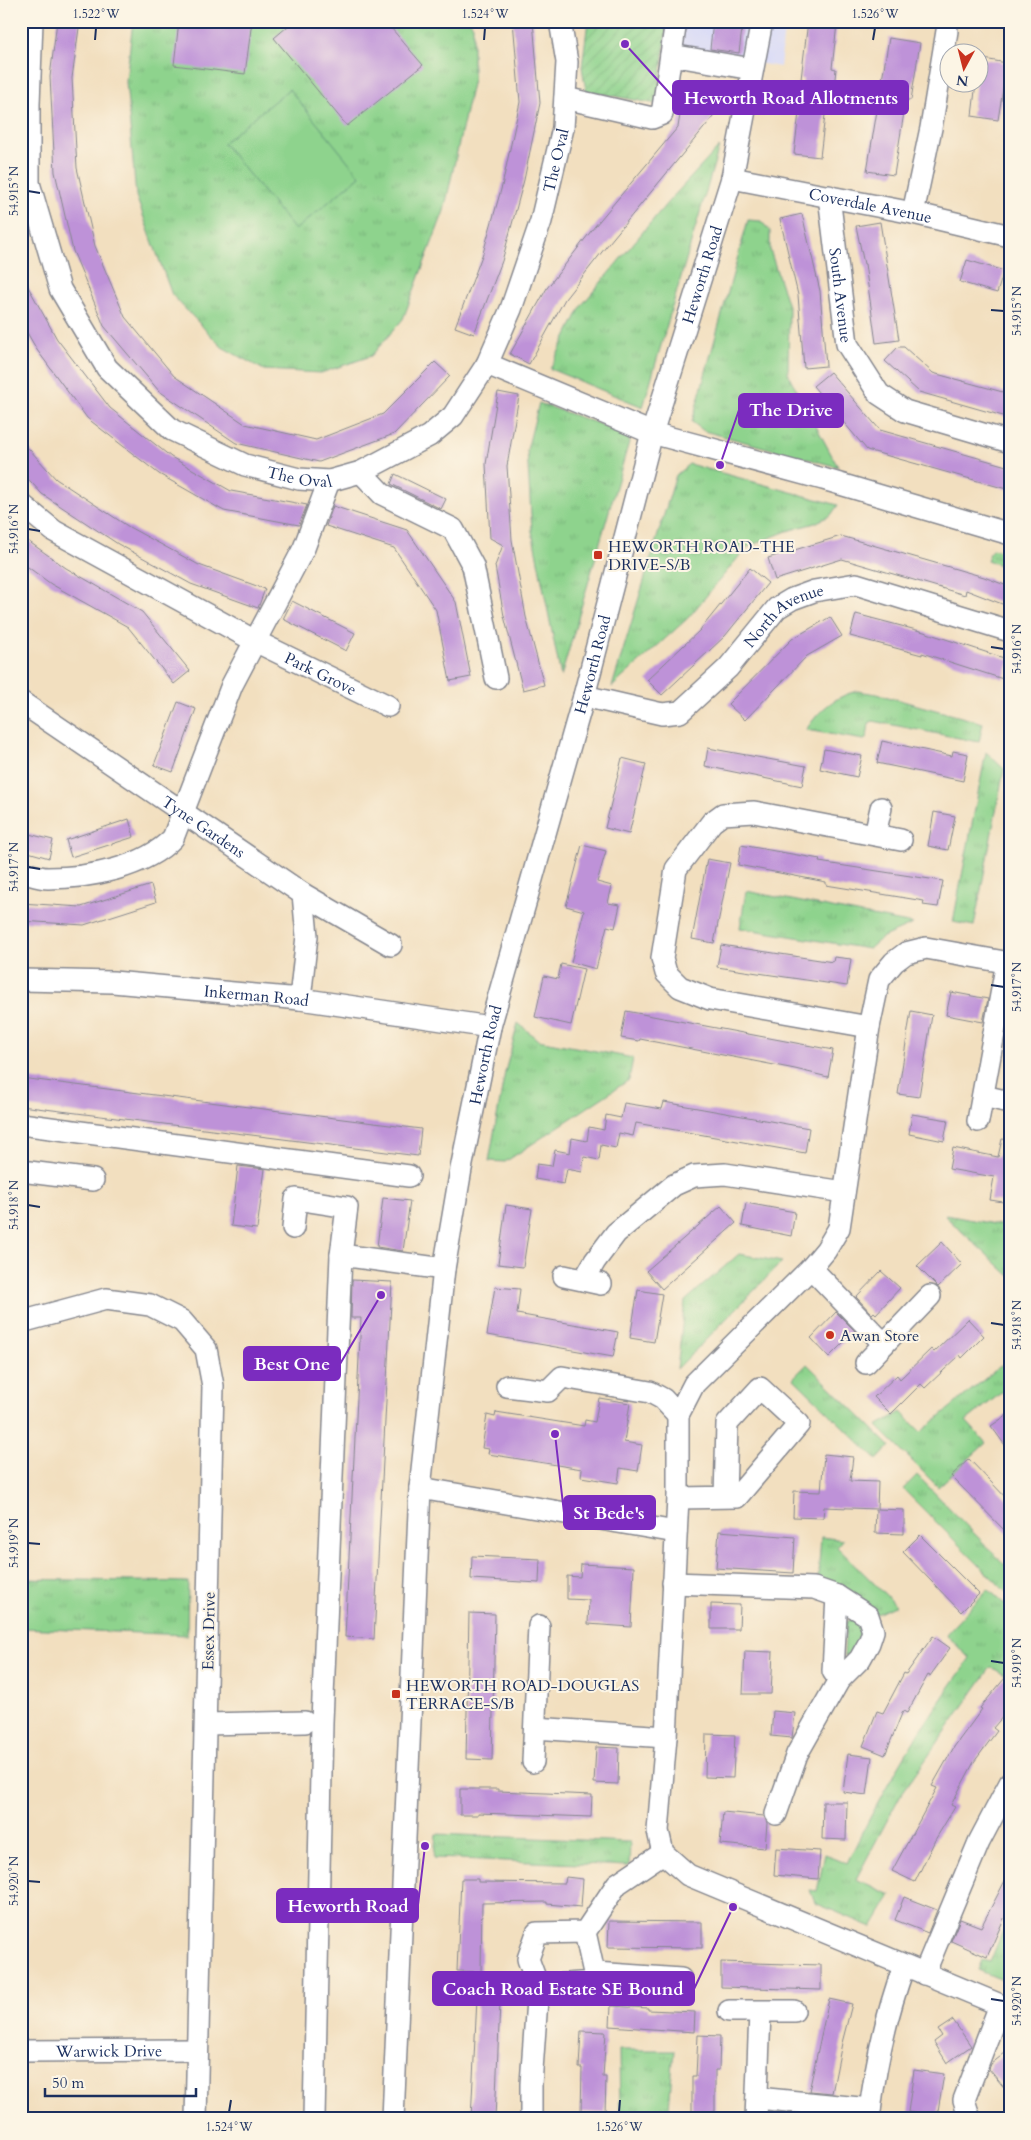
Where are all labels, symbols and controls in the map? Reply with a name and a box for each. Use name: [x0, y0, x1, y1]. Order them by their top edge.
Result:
text: 1.522°W: [72, 6, 120, 22]
text: 1.524°W: [461, 6, 509, 22]
text: 1.526°W: [851, 6, 899, 22]
north arrow: [938, 42, 988, 92]
text: N: [955, 70, 970, 91]
callout: Heworth Road Allotments: [673, 81, 908, 114]
text: Heworth Road Allotments: [684, 86, 898, 111]
street label: The Oval: [538, 126, 575, 195]
text: 54.915°N: [6, 165, 22, 216]
street label: Coverdale Avenue: [807, 183, 934, 229]
street label: Heworth Road: [677, 223, 728, 327]
street label: South Avenue: [823, 247, 857, 344]
text: 54.915°N: [1009, 285, 1025, 336]
callout: The Drive: [739, 394, 843, 427]
text: The Drive: [749, 398, 833, 423]
street label: The Oval: [265, 461, 335, 493]
text: 54.916°N: [6, 503, 22, 554]
place label: HEWORTH ROAD-THE DRIVE-S/B: [608, 536, 795, 576]
marker: HEWORTH ROAD-THE DRIVE-S/B: [592, 549, 604, 561]
street label: North Avenue: [739, 580, 825, 653]
street label: Heworth Road: [569, 612, 617, 717]
text: 54.916°N: [1009, 623, 1025, 674]
street label: Park Grove: [281, 647, 360, 701]
street label: Tyne Gardens: [157, 791, 249, 863]
text: 54.917°N: [6, 841, 22, 892]
text: 54.917°N: [1009, 961, 1025, 1012]
street label: Inkerman Road: [203, 980, 311, 1012]
street label: Heworth Road: [464, 1002, 508, 1107]
text: 54.918°N: [6, 1179, 22, 1230]
text: 54.918°N: [1009, 1299, 1025, 1350]
place label: Awan Store: [840, 1325, 919, 1347]
marker: Awan Store: [824, 1329, 836, 1341]
callout: Best One: [244, 1347, 340, 1380]
text: Best One: [254, 1352, 330, 1377]
callout: St Bede's: [564, 1496, 655, 1529]
text: St Bede's: [573, 1501, 645, 1526]
text: 54.919°N: [6, 1517, 22, 1568]
street label: Essex Drive: [197, 1591, 221, 1671]
text: 54.919°N: [1009, 1637, 1025, 1688]
place label: HEWORTH ROAD-DOUGLAS TERRACE-S/B: [406, 1675, 639, 1715]
marker: HEWORTH ROAD-DOUGLAS TERRACE-S/B: [390, 1688, 402, 1700]
text: 54.920°N: [6, 1855, 22, 1906]
callout: Heworth Road: [277, 1889, 418, 1922]
text: Heworth Road: [287, 1894, 409, 1919]
callout: Coach Road Estate SE Bound: [433, 1972, 694, 2005]
text: 54.920°N: [1009, 1975, 1025, 2026]
text: Coach Road Estate SE Bound: [442, 1977, 684, 2002]
street label: Warwick Drive: [55, 2040, 162, 2063]
scale bar: [45, 2065, 196, 2097]
text: 50 m: [52, 2073, 84, 2093]
text: 1.524°W: [205, 2119, 253, 2135]
text: 1.526°W: [595, 2119, 643, 2135]

